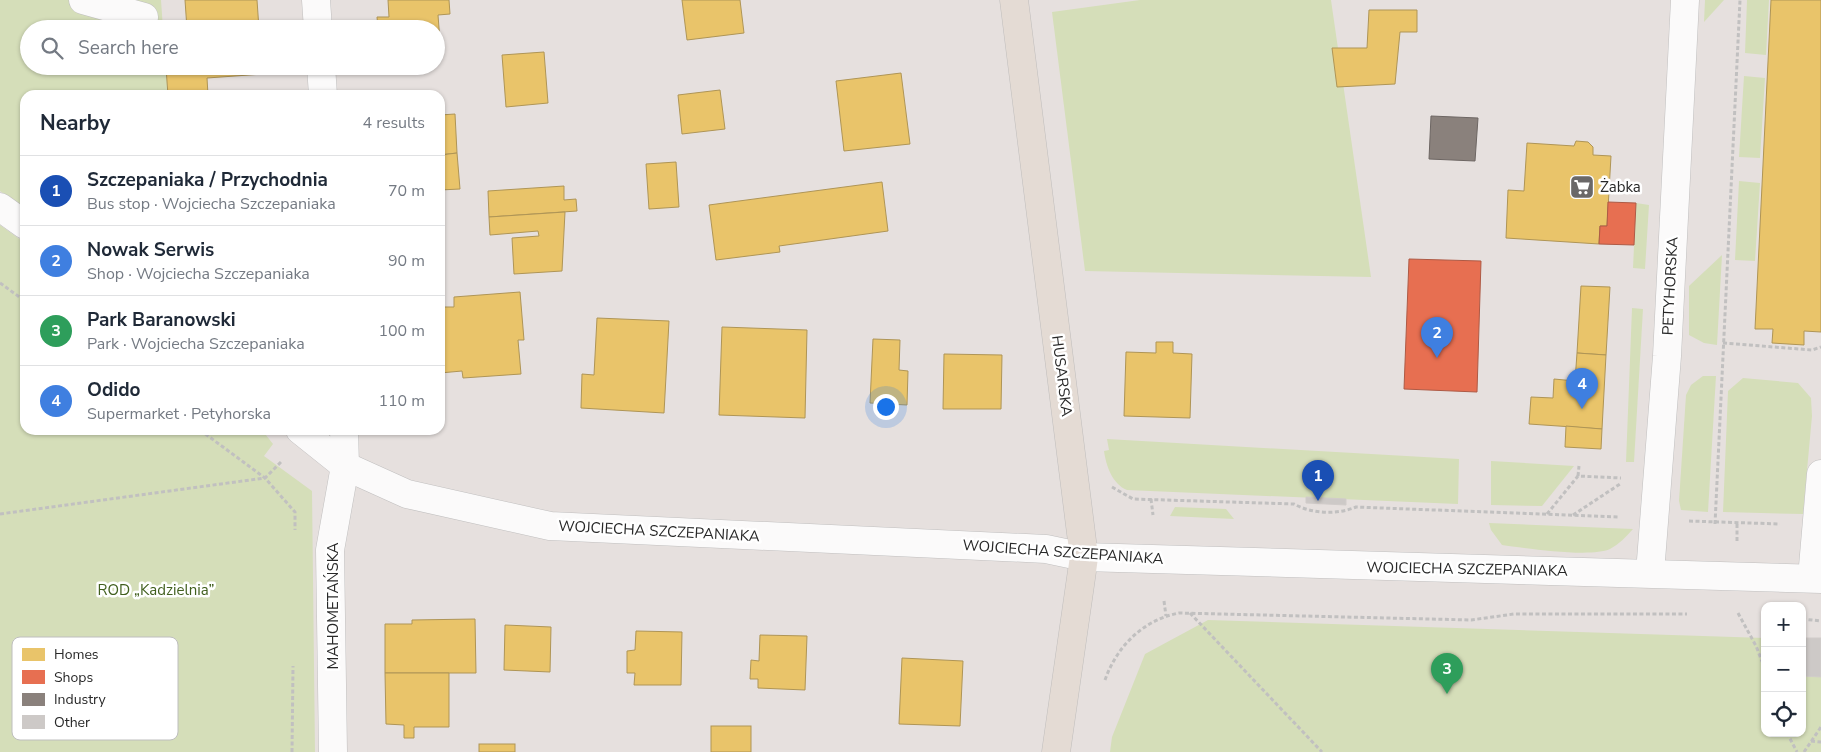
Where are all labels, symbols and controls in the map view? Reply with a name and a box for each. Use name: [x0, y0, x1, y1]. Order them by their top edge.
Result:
search box: [20, 20, 445, 75]
icon: search: [38, 34, 66, 62]
text: Search here: [78, 35, 179, 61]
text: Nearby: [40, 109, 110, 137]
text: 4 results: [363, 112, 425, 134]
text: Szczepaniaka / Przychodnia: [87, 167, 328, 193]
supermarket icon: Żabka: [1569, 174, 1595, 200]
place label: Żabka: [1600, 177, 1641, 197]
text: 1: [51, 180, 61, 202]
text: 70 m: [388, 180, 425, 202]
text: Bus stop · Wojciecha Szczepaniaka: [87, 193, 336, 215]
street label: PETYHORSKA: [1657, 236, 1683, 336]
text: Nowak Serwis: [87, 237, 214, 263]
text: 2: [51, 250, 61, 272]
text: 90 m: [388, 250, 425, 272]
text: Shop · Wojciecha Szczepaniaka: [87, 263, 310, 285]
text: Park Baranowski: [87, 307, 236, 333]
pin: 2: [1421, 317, 1453, 358]
text: 3: [51, 320, 61, 342]
text: 100 m: [378, 320, 425, 342]
text: Park · Wojciecha Szczepaniaka: [87, 333, 305, 355]
street label: HUSARSKA: [1047, 334, 1077, 418]
pin: 4: [1566, 368, 1598, 409]
text: Odido: [87, 377, 141, 403]
text: 4: [51, 390, 61, 412]
text: 110 m: [378, 390, 425, 412]
your location: [873, 394, 899, 420]
text: Supermarket · Petyhorska: [87, 403, 271, 425]
pin: 1: [1302, 460, 1334, 501]
street label: WOJCIECHA SZCZEPANIAKA: [558, 516, 760, 546]
street label: WOJCIECHA SZCZEPANIAKA: [962, 535, 1164, 569]
street label: MAHOMETAŃSKA: [323, 542, 343, 670]
street label: WOJCIECHA SZCZEPANIAKA: [1366, 557, 1568, 581]
park label: ROD „Kadzielnia”: [98, 580, 214, 600]
map controls: [1761, 602, 1806, 737]
button: +: [1761, 602, 1806, 647]
legend: [12, 637, 178, 740]
text: Homes: [54, 645, 99, 664]
button: −: [1761, 647, 1806, 692]
pin: 3: [1431, 653, 1463, 694]
text: Shops: [54, 668, 94, 687]
text: Industry: [54, 690, 107, 709]
button: locate: [1761, 692, 1806, 737]
text: Other: [54, 713, 90, 732]

